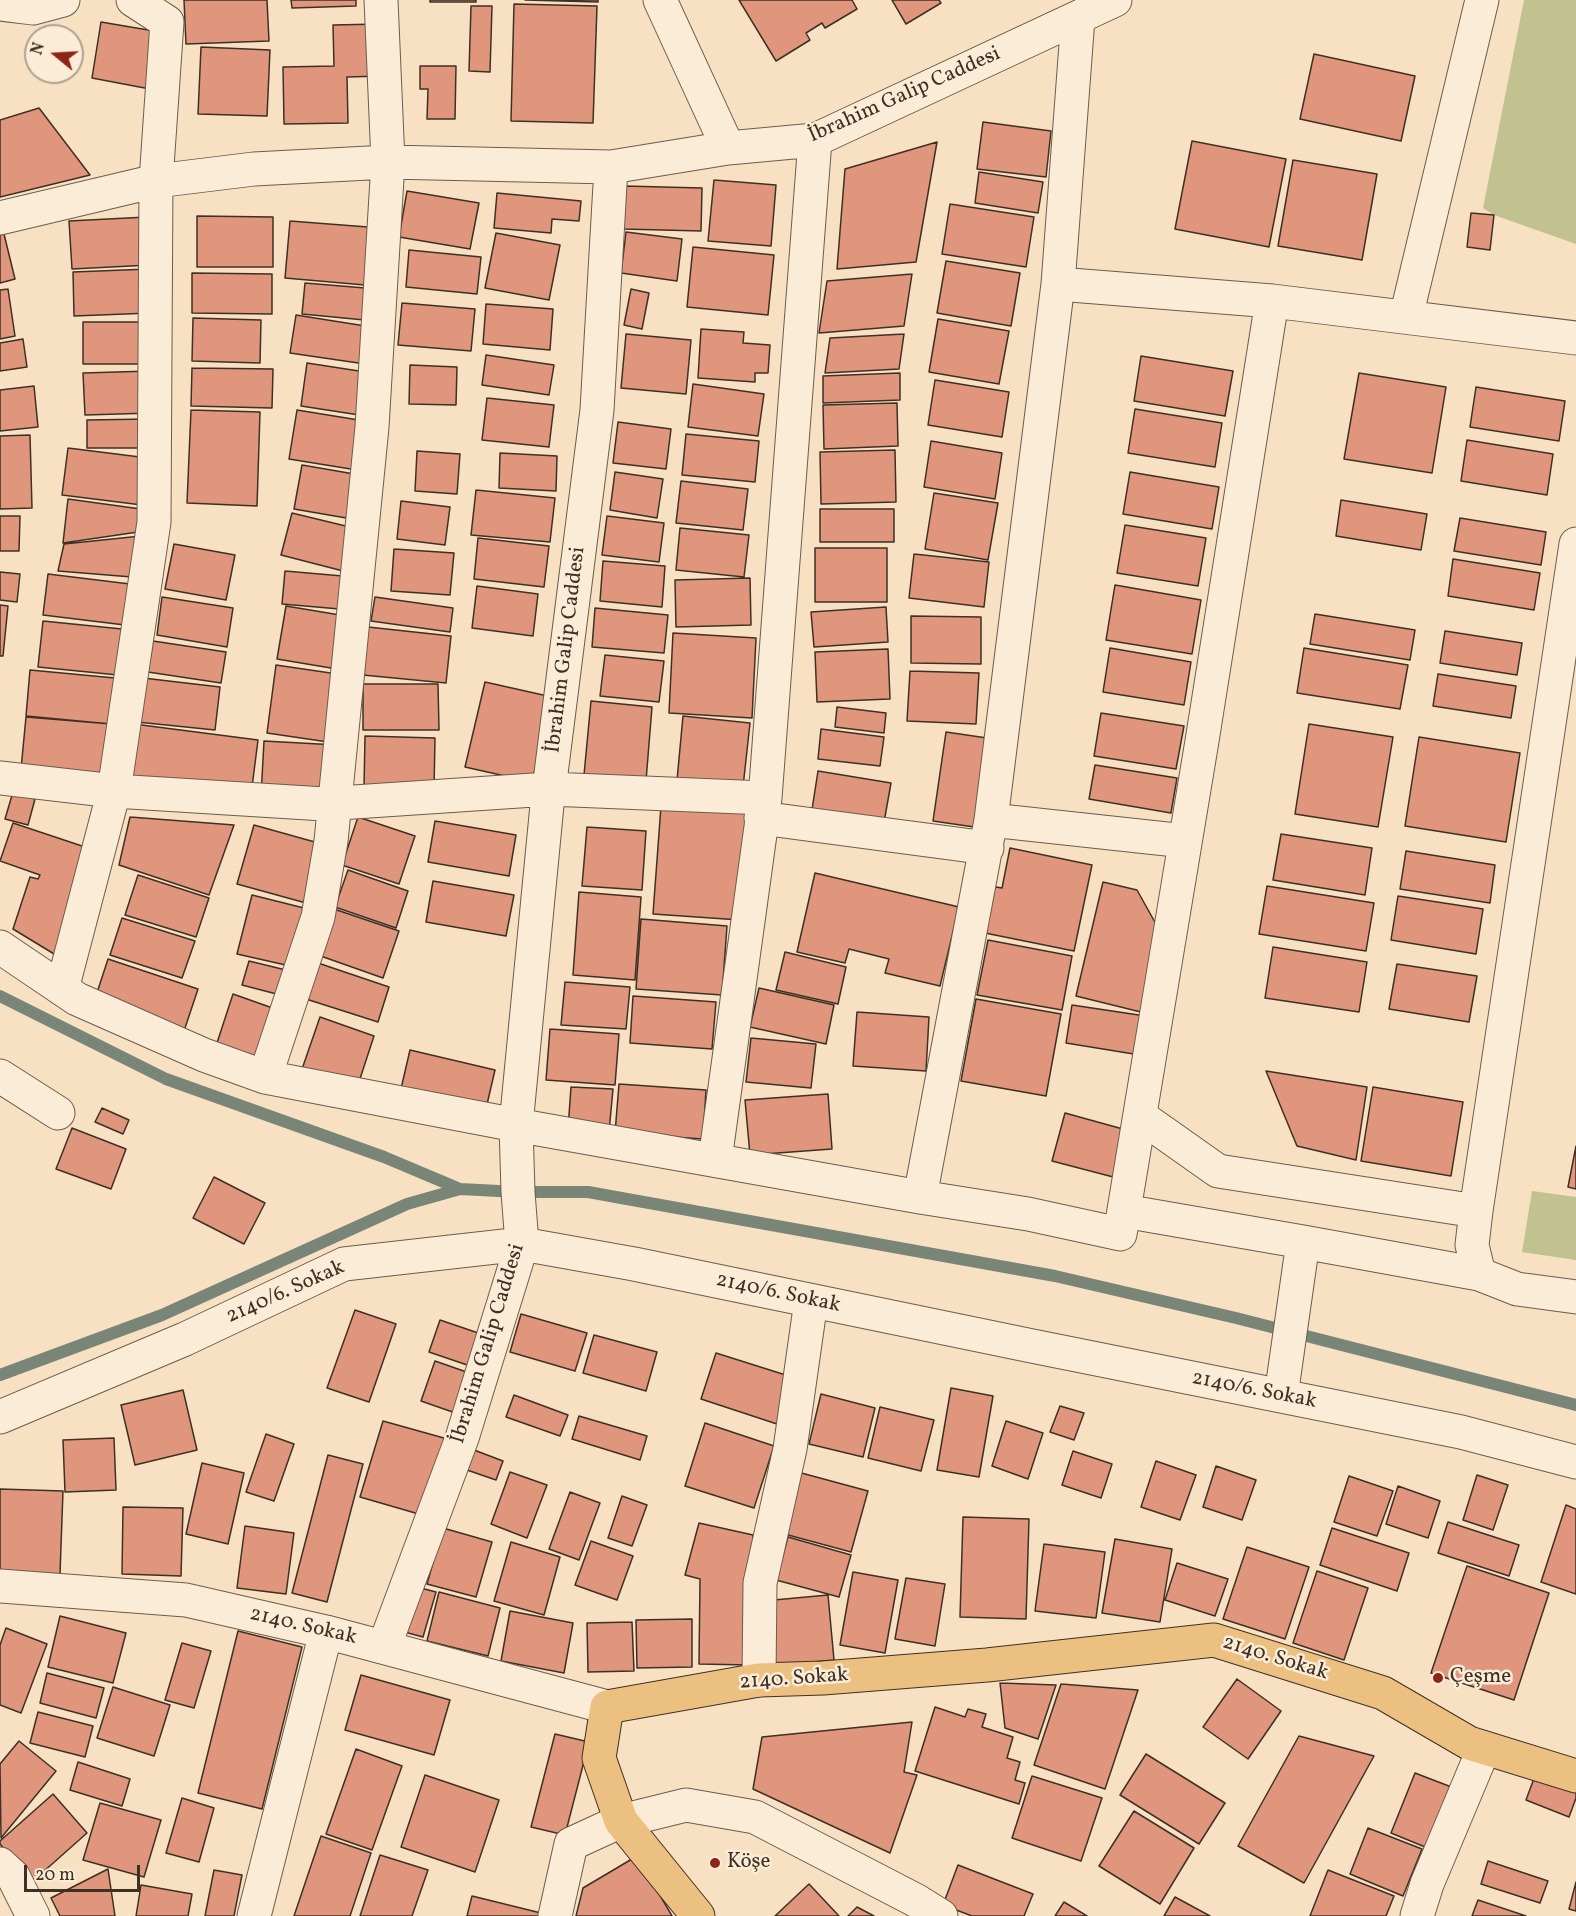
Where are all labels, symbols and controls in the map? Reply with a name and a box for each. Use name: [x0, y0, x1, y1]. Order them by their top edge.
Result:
north arrow: [24, 24, 84, 84]
text: N: [27, 40, 51, 58]
street label: İbrahim Galip Caddesi: [805, 42, 1005, 150]
street label: İbrahim Galip Caddesi: [542, 545, 592, 755]
street label: İbrahim Galip Caddesi: [447, 1241, 531, 1447]
street label: 2140/6. Sokak: [223, 1256, 349, 1330]
street label: 2140/6. Sokak: [713, 1268, 843, 1320]
street label: 2140/6. Sokak: [1189, 1367, 1319, 1415]
street label: 2140. Sokak: [247, 1602, 359, 1652]
street label: 2140. Sokak: [1219, 1631, 1331, 1687]
street label: 2140. Sokak: [739, 1664, 849, 1696]
place label: Çeşme: [1450, 1665, 1511, 1691]
marker: Çeşme: [1431, 1671, 1445, 1685]
place label: Köşe: [727, 1850, 771, 1876]
scale bar: [27, 1853, 142, 1891]
marker: Köşe: [708, 1856, 722, 1870]
text: 20 m: [35, 1863, 75, 1888]

